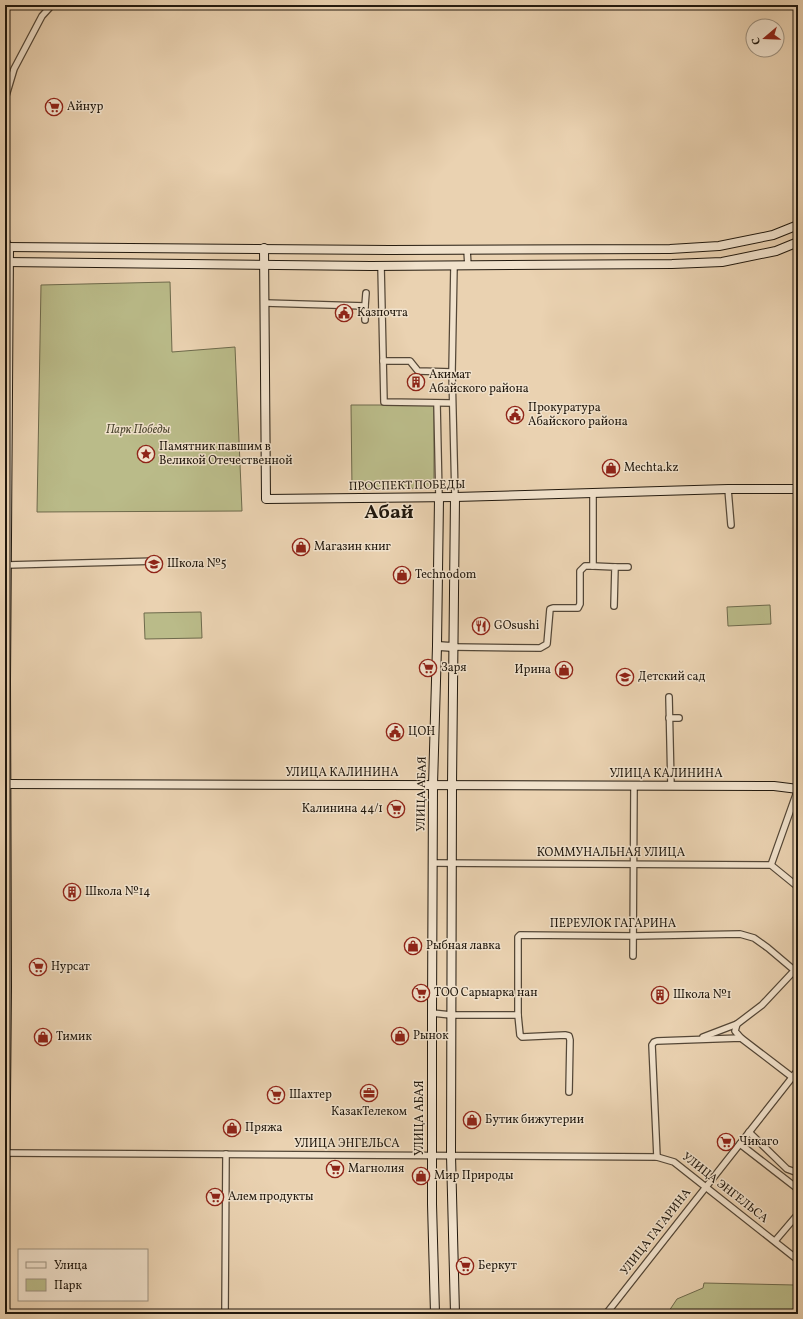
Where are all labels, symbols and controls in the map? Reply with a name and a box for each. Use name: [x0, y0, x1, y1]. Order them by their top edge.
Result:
north arrow: [745, 18, 785, 58]
text: С: [749, 35, 765, 47]
supermarket icon: Айнур: [44, 97, 64, 117]
place label: Айнур: [67, 99, 103, 115]
public building icon: Казпочта: [334, 303, 354, 323]
place label: Казпочта: [357, 305, 408, 321]
place label: Акимат Абайского района: [429, 367, 529, 397]
building icon: Акимат Абайского района: [406, 372, 426, 392]
place label: Прокуратура Абайского района: [528, 400, 628, 430]
public building icon: Прокуратура Абайского района: [505, 405, 525, 425]
park label: Парк Победы: [106, 422, 170, 438]
place label: Памятник павшим в Великой Отечественной: [159, 439, 293, 469]
place icon: Памятник павшим в Великой Отечественной: [136, 444, 156, 464]
shop icon: Mechta.kz: [601, 458, 621, 478]
place label: Mechta.kz: [624, 460, 678, 476]
street label: ПРОСПЕКТ ПОБЕДЫ: [348, 477, 466, 495]
district label: Абай: [364, 499, 414, 527]
shop icon: Магазин книг: [291, 537, 311, 557]
place label: Магазин книг: [314, 539, 392, 555]
school or university icon: Школа №5: [144, 554, 164, 574]
place label: Школа №5: [167, 556, 227, 572]
shop icon: Technodom: [392, 565, 412, 585]
place label: Technodom: [415, 567, 477, 583]
restaurant icon: GOsushi: [471, 616, 491, 636]
place label: GOsushi: [494, 618, 540, 634]
supermarket icon: Заря: [418, 658, 438, 678]
place label: Заря: [441, 660, 467, 676]
shop icon: Ирина: [554, 660, 574, 680]
place label: Ирина: [514, 662, 551, 678]
school or university icon: Детский сад: [615, 667, 635, 687]
place label: Детский сад: [638, 669, 705, 685]
public building icon: ЦОН: [385, 722, 405, 742]
place label: ЦОН: [408, 724, 435, 740]
street label: УЛИЦА АБАЯ: [413, 756, 431, 832]
street label: УЛИЦА КАЛИНИНА: [285, 765, 399, 781]
street label: УЛИЦА КАЛИНИНА: [609, 766, 723, 782]
supermarket icon: Калинина 44/1: [386, 799, 406, 819]
place label: Калинина 44/1: [302, 801, 383, 817]
street label: КОММУНАЛЬНАЯ УЛИЦА: [537, 845, 686, 861]
building icon: Школа №14: [62, 882, 82, 902]
place label: Школа №14: [85, 884, 150, 900]
street label: ПЕРЕУЛОК ГАГАРИНА: [550, 916, 677, 932]
shop icon: Рыбная лавка: [403, 936, 423, 956]
place label: Рыбная лавка: [426, 938, 501, 954]
supermarket icon: Нурсат: [28, 957, 48, 977]
place label: Нурсат: [51, 959, 90, 975]
supermarket icon: ТОО Сарыарка нан: [411, 983, 431, 1003]
place label: ТОО Сарыарка нан: [434, 985, 538, 1001]
building icon: Школа №1: [650, 985, 670, 1005]
place label: Школа №1: [673, 987, 731, 1003]
shop icon: Рынок: [390, 1026, 410, 1046]
shop icon: Тимик: [33, 1027, 53, 1047]
place label: Рынок: [413, 1028, 449, 1044]
place label: Тимик: [56, 1029, 92, 1045]
street label: УЛИЦА АБАЯ: [412, 1080, 428, 1156]
office icon: КазакТелеком: [359, 1083, 379, 1103]
supermarket icon: Шахтер: [266, 1085, 286, 1105]
place label: Шахтер: [289, 1087, 332, 1103]
place label: КазакТелеком: [331, 1104, 407, 1120]
shop icon: Бутик бижутерии: [462, 1110, 482, 1130]
place label: Бутик бижутерии: [485, 1112, 584, 1128]
shop icon: Пряжа: [222, 1118, 242, 1138]
place label: Пряжа: [245, 1120, 282, 1136]
supermarket icon: Чикаго: [716, 1132, 736, 1152]
place label: Чикаго: [739, 1134, 779, 1150]
street label: УЛИЦА ЭНГЕЛЬСА: [294, 1136, 400, 1152]
street label: УЛИЦА ЭНГЕЛЬСА: [678, 1149, 772, 1227]
supermarket icon: Магнолия: [325, 1159, 345, 1179]
place label: Магнолия: [348, 1161, 404, 1177]
shop icon: Мир Природы: [411, 1166, 431, 1186]
place label: Мир Природы: [434, 1168, 514, 1184]
street label: УЛИЦА ГАГАРИНА: [617, 1185, 695, 1279]
supermarket icon: Алем продукты: [205, 1187, 225, 1207]
place label: Алем продукты: [228, 1189, 314, 1205]
legend: [18, 1249, 148, 1301]
supermarket icon: Беркут: [455, 1256, 475, 1276]
text: Улица: [54, 1258, 87, 1274]
place label: Беркут: [478, 1258, 517, 1274]
text: Парк: [54, 1278, 82, 1294]

